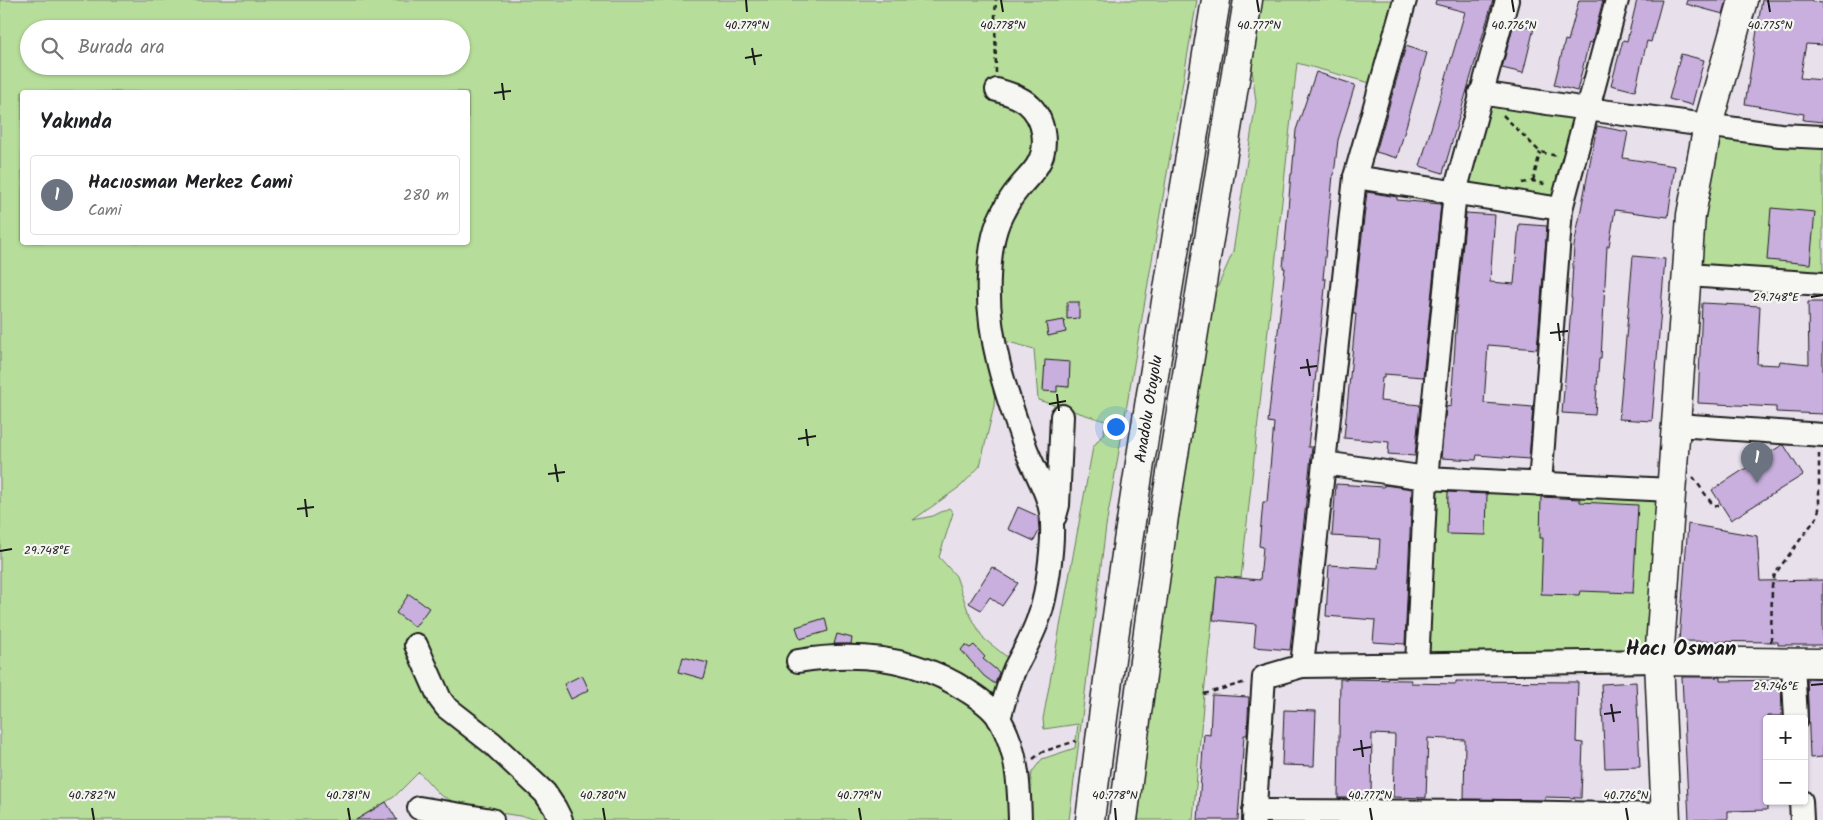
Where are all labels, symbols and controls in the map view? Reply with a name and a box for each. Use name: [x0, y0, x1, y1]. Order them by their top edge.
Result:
text: 40.779°N: [725, 16, 769, 35]
text: 40.778°N: [980, 16, 1026, 35]
text: 40.777°N: [1237, 16, 1281, 35]
text: 40.776°N: [1491, 16, 1537, 35]
text: 40.775°N: [1747, 16, 1793, 35]
search box: [20, 20, 470, 75]
text: Burada ara: [78, 33, 165, 63]
icon: search: [38, 34, 66, 62]
text: Yakında: [40, 106, 112, 139]
text: Hacıosman Merkez Cami: [88, 168, 292, 198]
text: 1: [55, 183, 59, 208]
text: 280 m: [403, 183, 449, 208]
text: Cami: [88, 198, 122, 223]
text: 29.748°E: [1753, 288, 1800, 307]
street label: Anadolu Otoyolu: [1128, 353, 1170, 465]
your location: [1103, 414, 1129, 440]
pin: 1: [1741, 442, 1773, 483]
text: 29.748°E: [24, 541, 71, 560]
district label: Hacı Osman: [1626, 633, 1736, 666]
text: 29.746°E: [1753, 677, 1800, 696]
map controls: [1763, 715, 1808, 805]
button: +: [1763, 715, 1808, 760]
button: −: [1763, 760, 1808, 805]
text: 40.782°N: [68, 786, 116, 805]
text: 40.781°N: [326, 786, 370, 805]
text: 40.780°N: [580, 786, 626, 805]
text: 40.779°N: [837, 786, 881, 805]
text: 40.778°N: [1092, 786, 1138, 805]
text: 40.777°N: [1348, 786, 1392, 805]
text: 40.776°N: [1603, 786, 1649, 805]

